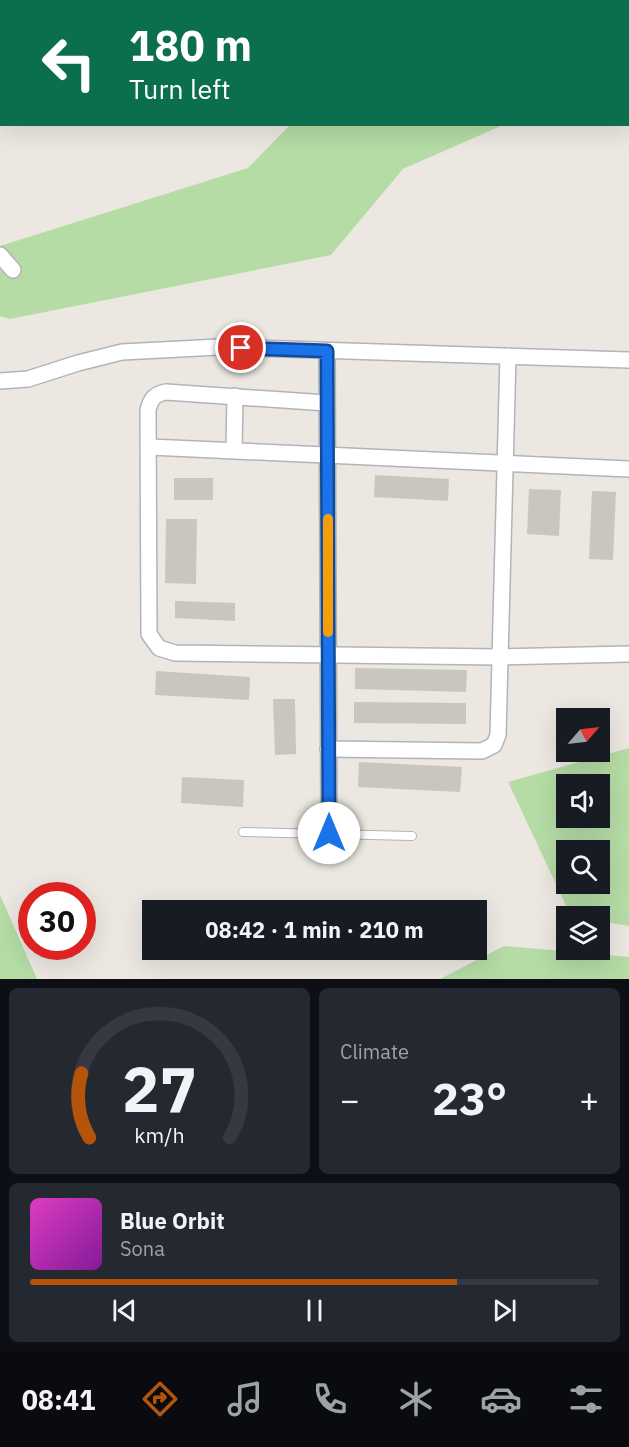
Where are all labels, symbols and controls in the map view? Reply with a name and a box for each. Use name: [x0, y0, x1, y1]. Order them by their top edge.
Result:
text: 180 m: [129, 18, 252, 73]
icon: left: [30, 24, 108, 102]
text: Turn left: [129, 71, 230, 106]
pin: [215, 322, 266, 373]
icon: arrive: [224, 331, 257, 364]
north arrow: [556, 708, 610, 762]
map controls: [556, 708, 610, 960]
button: sound: [556, 774, 610, 828]
position arrow: [297, 801, 361, 865]
button: search: [556, 840, 610, 894]
speed limit sign: 30: [18, 882, 96, 960]
button: layers: [556, 906, 610, 960]
text: 08:42 · 1 min · 210 m: [205, 915, 424, 944]
text: Climate: [340, 1038, 409, 1065]
text: 27: [122, 1048, 197, 1129]
text: 23°: [432, 1069, 507, 1127]
text: −: [340, 1078, 360, 1121]
text: +: [579, 1078, 599, 1121]
text: km/h: [134, 1121, 185, 1149]
text: Blue Orbit: [120, 1206, 225, 1235]
text: Sona: [120, 1235, 165, 1262]
icon: previous: [108, 1294, 141, 1327]
icon: pause: [298, 1294, 331, 1327]
icon: next: [488, 1294, 521, 1327]
icon: directions: [139, 1378, 181, 1420]
icon: music: [224, 1378, 266, 1420]
icon: phone: [309, 1378, 351, 1420]
icon: climate: [395, 1378, 437, 1420]
icon: car: [480, 1378, 522, 1420]
icon: filters: [565, 1378, 607, 1420]
text: 08:41: [22, 1382, 95, 1417]

